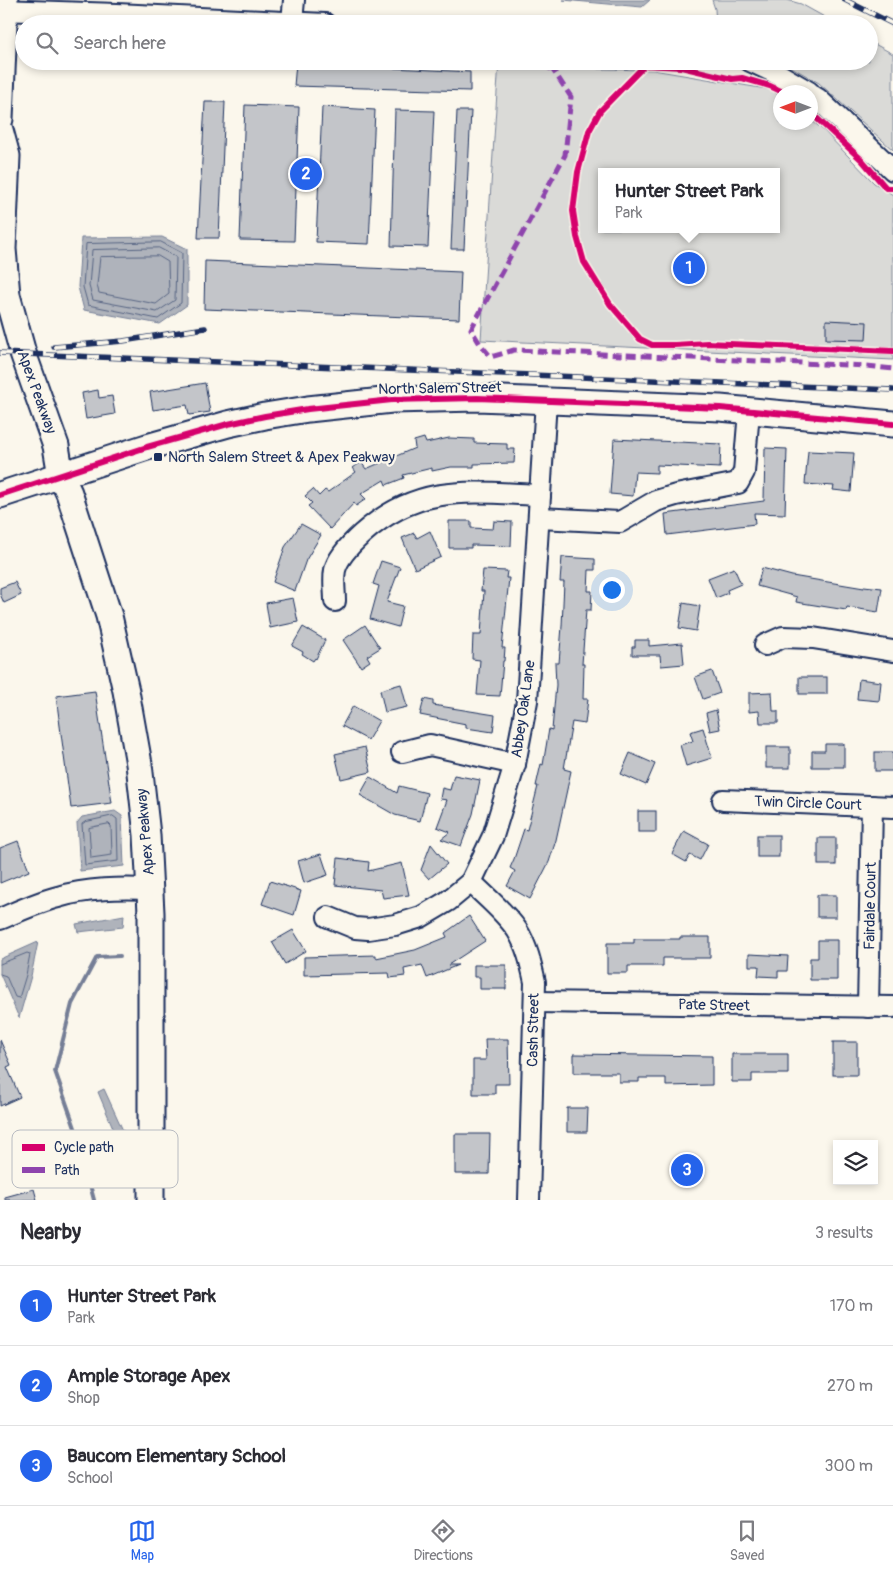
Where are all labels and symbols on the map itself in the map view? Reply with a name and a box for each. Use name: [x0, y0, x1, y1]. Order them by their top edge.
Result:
north arrow: [773, 85, 818, 130]
pin: 2: [290, 155, 322, 193]
pin: 1: [673, 249, 705, 287]
street label: Apex Peakway: [13, 348, 61, 437]
street label: North Salem Street: [378, 378, 503, 399]
place label: North Salem Street & Apex Peakway: [168, 448, 396, 467]
marker: North Salem Street & Apex Peakway: [152, 451, 164, 463]
your location: [599, 577, 625, 603]
street label: Abbey Oak Lane: [507, 658, 540, 759]
street label: Apex Peakway: [132, 787, 159, 876]
street label: Twin Circle Court: [754, 792, 863, 815]
street label: Fairdale Court: [860, 861, 881, 950]
street label: Cash Street: [523, 992, 544, 1067]
street label: Pate Street: [678, 995, 751, 1016]
legend: [12, 1130, 178, 1188]
text: Cycle path: [54, 1139, 114, 1156]
pin: 3: [671, 1151, 703, 1189]
text: Path: [54, 1162, 79, 1179]

